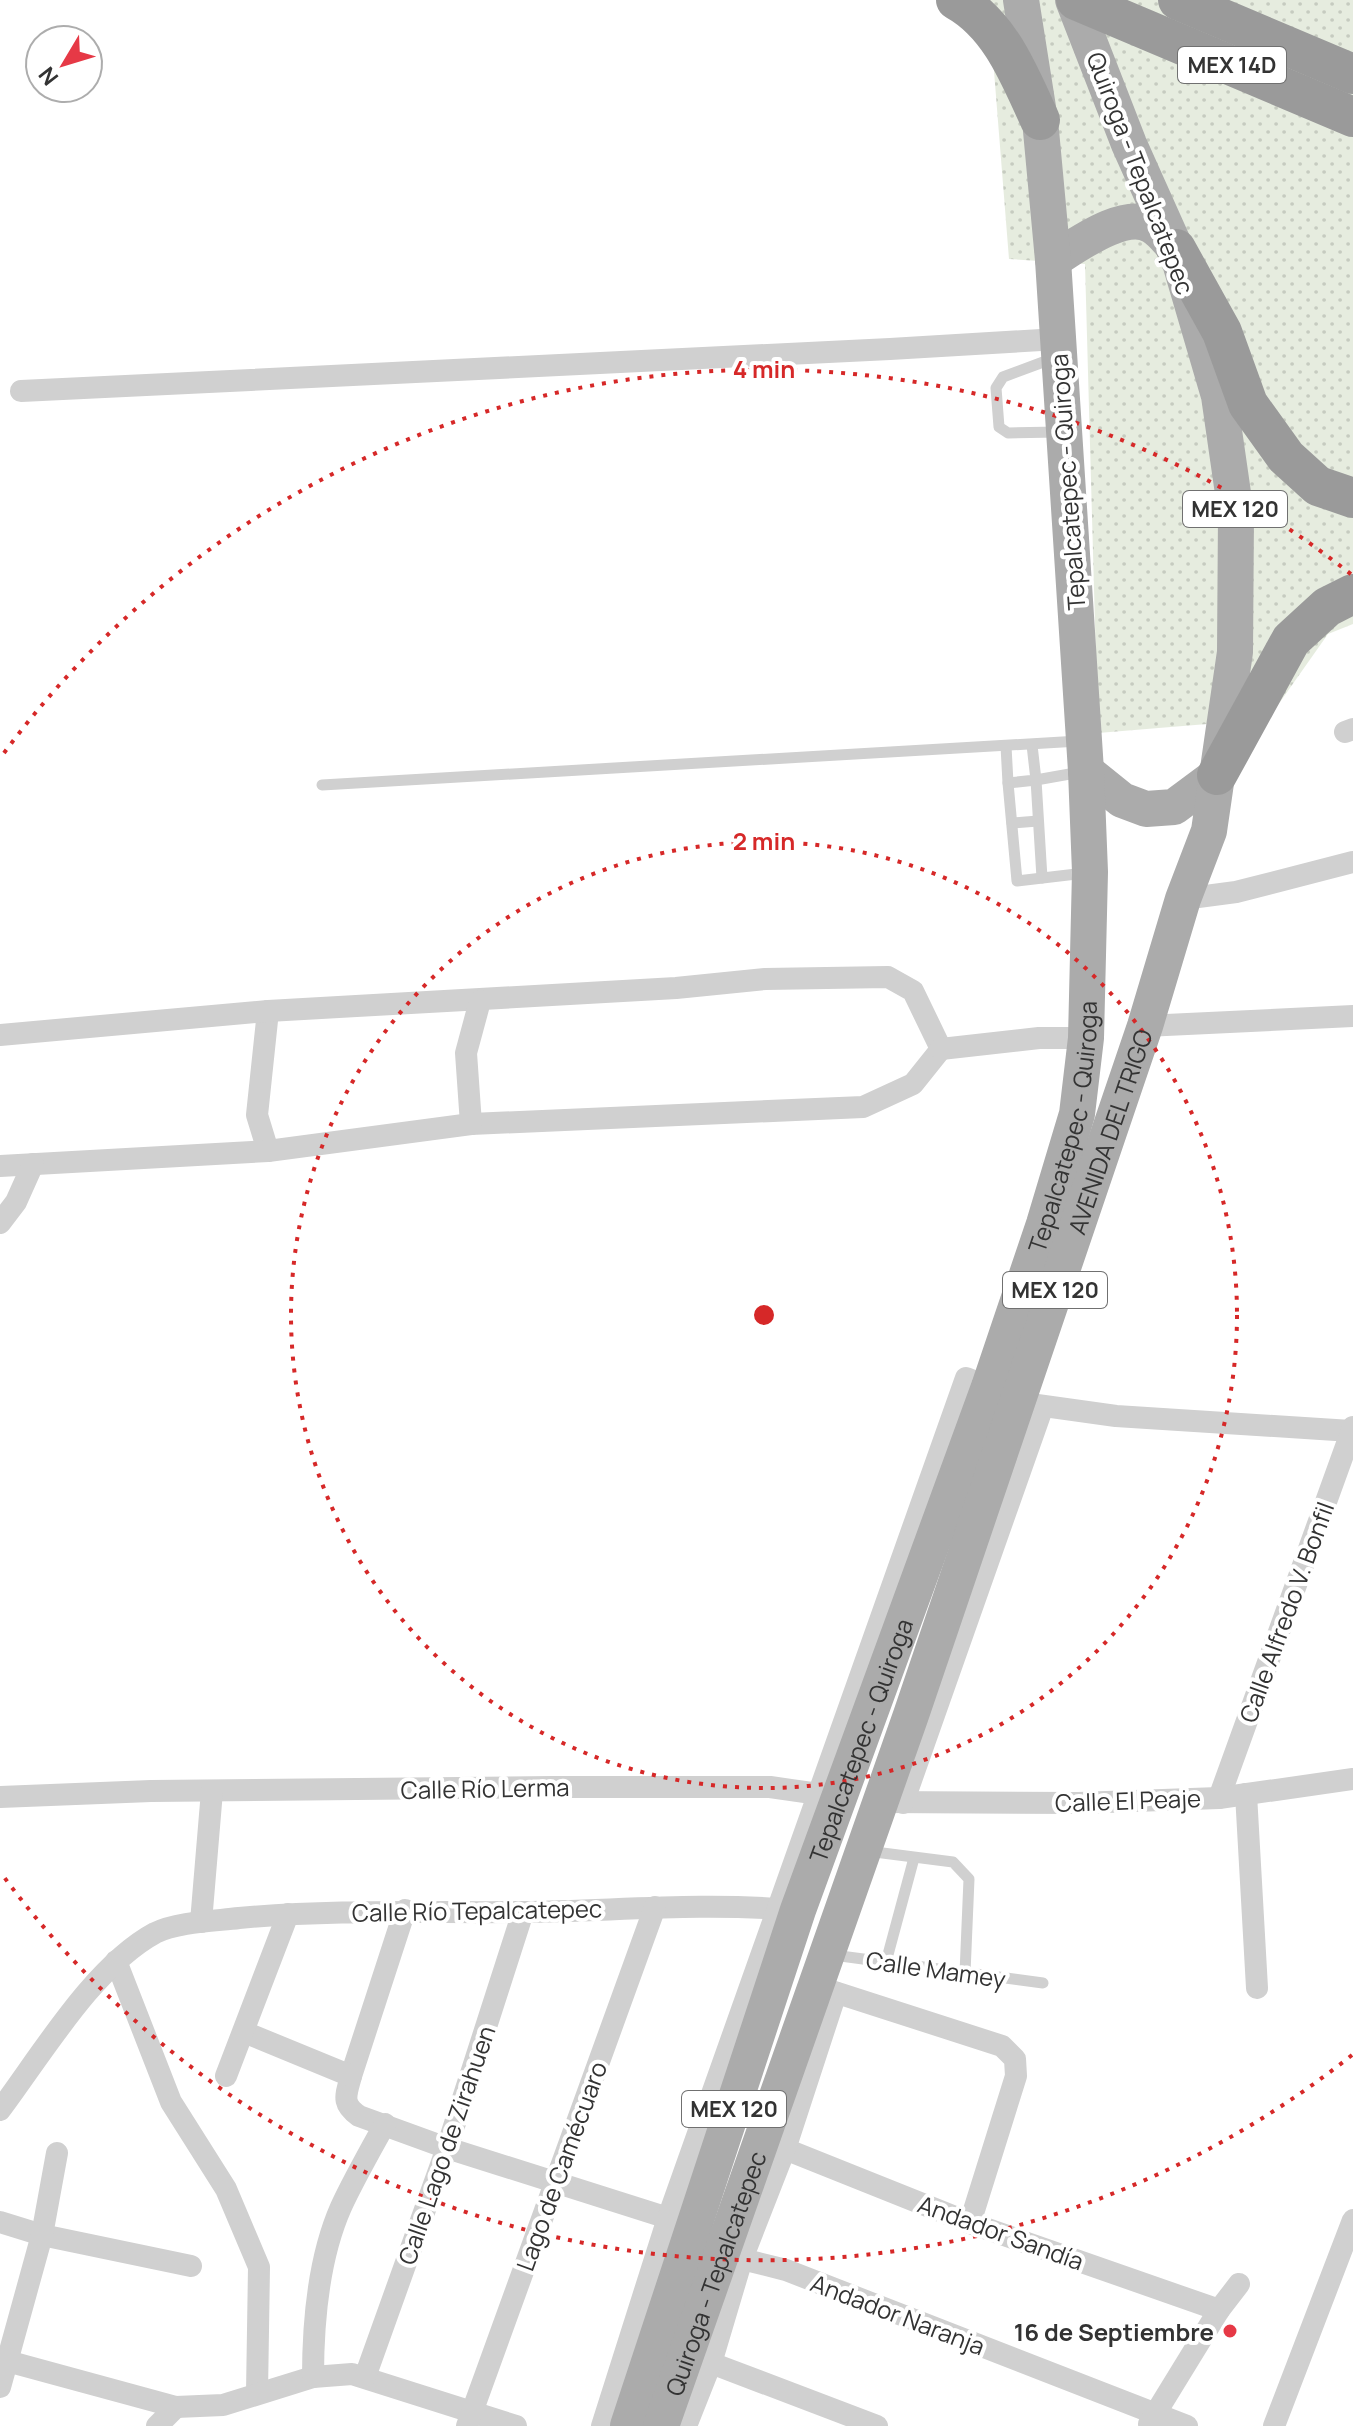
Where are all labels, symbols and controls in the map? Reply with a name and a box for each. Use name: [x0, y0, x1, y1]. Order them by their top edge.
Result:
north arrow: [24, 24, 104, 104]
street label: Quiroga - Tepalcatepec: [1080, 47, 1202, 299]
road number: MEX 14D: [1178, 47, 1286, 83]
text: N: [32, 61, 65, 92]
text: 4 min: [733, 352, 795, 385]
street label: Tepalcatepec - Quiroga: [1042, 353, 1092, 611]
road number: MEX 120: [1183, 491, 1287, 527]
text: 2 min: [733, 824, 795, 857]
street label: Tepalcatepec - Quiroga: [1019, 1000, 1103, 1257]
street label: AVENIDA DEL TRIGO: [1059, 1025, 1159, 1238]
road number: MEX 120: [1003, 1272, 1107, 1308]
centre of rings: [750, 1301, 778, 1329]
street label: Calle Alfredo V. Bonfil: [1231, 1497, 1341, 1727]
street label: Tepalcatepec - Quiroga: [800, 1614, 920, 1867]
street label: Calle Río Lerma: [400, 1770, 570, 1806]
street label: Calle El Peaje: [1054, 1781, 1202, 1819]
street label: Calle Río Tepalcatepec: [352, 1891, 602, 1929]
street label: Calle Mamey: [864, 1943, 1008, 1995]
street label: Calle Lago de Zirahuen: [390, 2021, 502, 2269]
street label: Lago de Camécuaro: [508, 2057, 614, 2275]
road number: MEX 120: [682, 2091, 786, 2127]
street label: Quiroga - Tepalcatepec: [656, 2146, 773, 2400]
street label: Andador Sandía: [913, 2187, 1089, 2277]
street label: Andador Naranja: [806, 2266, 990, 2362]
place label: 16 de Septiembre: [1014, 2315, 1214, 2348]
marker: 16 de Septiembre: [1221, 2322, 1239, 2340]

